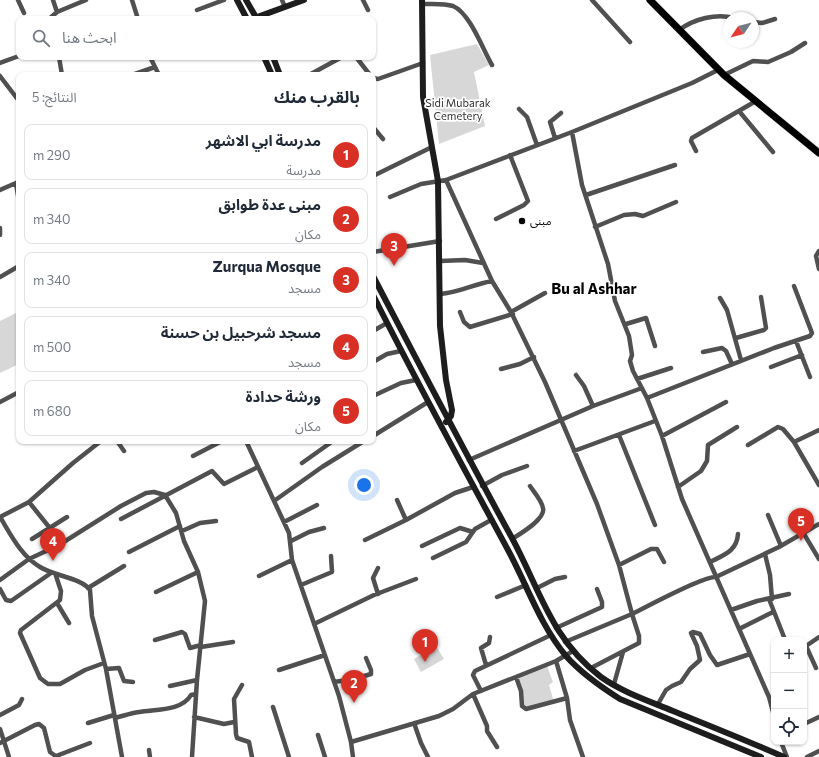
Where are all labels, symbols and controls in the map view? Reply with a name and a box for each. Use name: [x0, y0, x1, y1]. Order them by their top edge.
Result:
north arrow: [723, 12, 759, 48]
search box: [16, 16, 376, 60]
icon: search: [30, 27, 52, 49]
text: ابحث هنا: [62, 28, 117, 46]
text: بالقرب منك: [274, 86, 360, 107]
text: النتائج: 5: [32, 89, 77, 105]
park label: Sidi Mubarak Cemetery: [425, 96, 491, 122]
text: مدرسة ابي الاشهر: [206, 131, 321, 149]
text: 290 m: [33, 147, 70, 163]
text: 1: [343, 147, 349, 163]
text: مدرسة: [286, 162, 321, 178]
text: مبنى عدة طوابق: [218, 195, 321, 213]
text: 340 m: [33, 211, 71, 227]
text: 2: [342, 211, 350, 227]
place label: مبنى: [530, 214, 552, 228]
marker: مبنى: [517, 216, 527, 226]
text: مكان: [295, 226, 321, 242]
pin: 3: [381, 233, 407, 266]
text: Zurqua Mosque: [213, 257, 321, 275]
text: 340 m: [33, 272, 71, 288]
text: 3: [342, 272, 350, 288]
district label: Bu al Ashhar: [551, 279, 637, 297]
text: مسجد: [288, 280, 321, 296]
text: مسجد شرحبيل بن حسنة: [161, 323, 321, 341]
text: 500 m: [33, 339, 71, 355]
text: 4: [342, 339, 350, 355]
text: مسجد: [288, 354, 321, 370]
text: ورشة حدادة: [245, 387, 321, 405]
text: 680 m: [33, 403, 71, 419]
text: 5: [342, 403, 350, 419]
text: مكان: [295, 418, 321, 434]
your location: [354, 475, 374, 495]
pin: 5: [788, 508, 814, 541]
pin: 4: [40, 528, 66, 561]
pin: 1: [412, 629, 438, 662]
map controls: [771, 637, 807, 745]
button: +: [771, 637, 807, 673]
pin: 2: [341, 670, 367, 703]
button: −: [771, 673, 807, 709]
button: locate: [771, 709, 807, 745]

